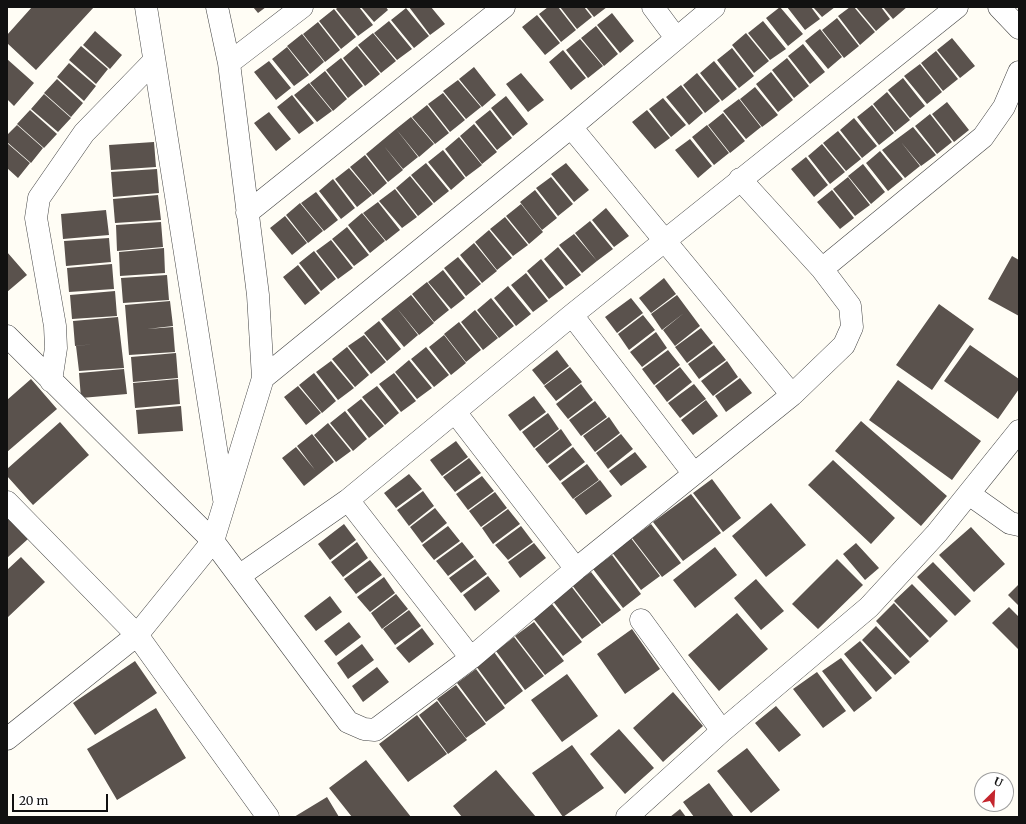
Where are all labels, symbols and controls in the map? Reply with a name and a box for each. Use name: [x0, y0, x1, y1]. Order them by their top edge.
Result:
north arrow: [974, 772, 1014, 812]
text: U: [992, 774, 1005, 790]
scale bar: [14, 786, 110, 812]
text: 20 m: [19, 793, 48, 808]

